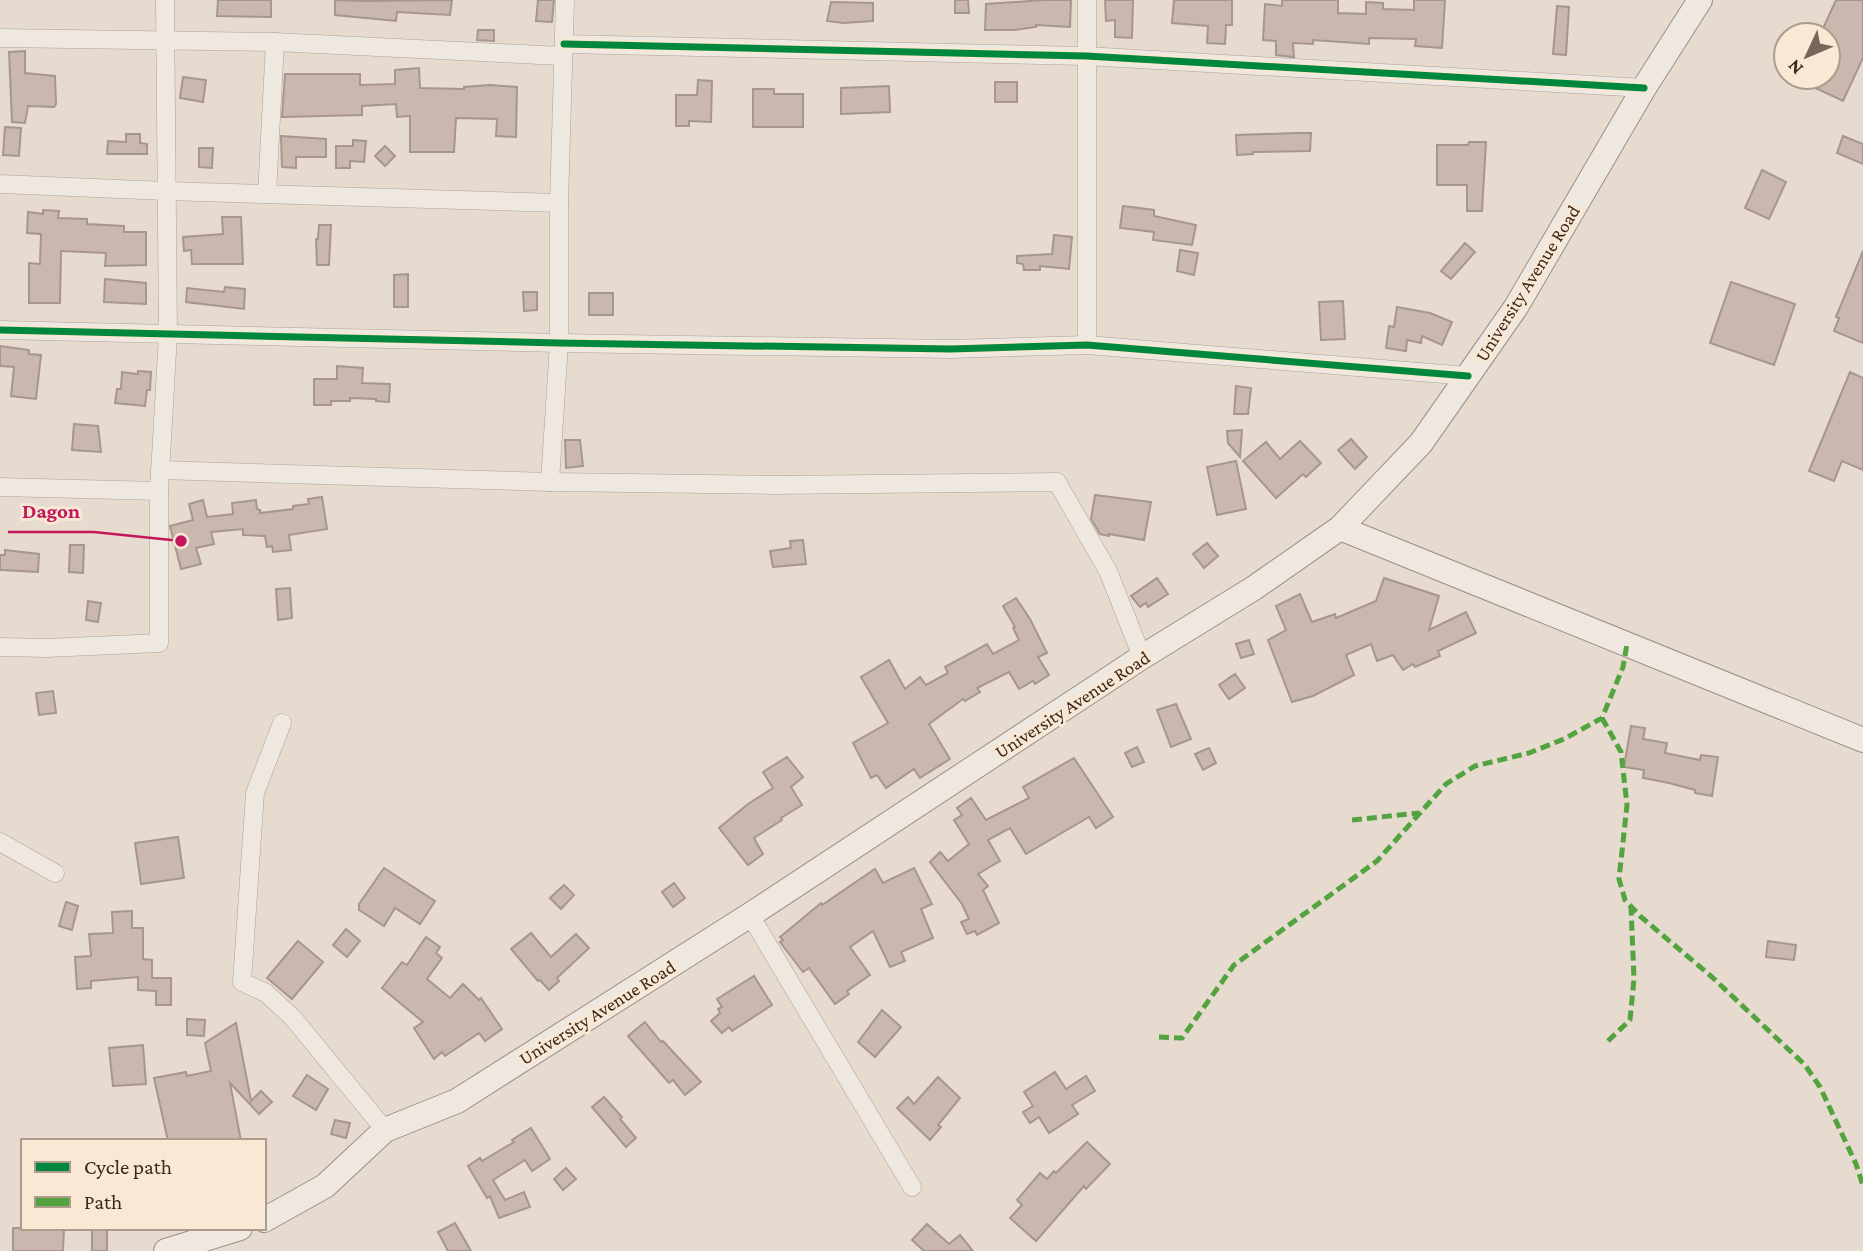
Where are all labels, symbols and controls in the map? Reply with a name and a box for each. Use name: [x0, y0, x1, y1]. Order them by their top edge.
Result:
north arrow: [1772, 21, 1842, 91]
text: N: [1783, 55, 1807, 79]
street label: University Avenue Road: [1471, 201, 1584, 365]
callout: Dagon: [8, 490, 94, 532]
text: Dagon: [22, 499, 80, 523]
street label: University Avenue Road: [991, 647, 1153, 762]
street label: University Avenue Road: [515, 956, 679, 1069]
legend: [21, 1139, 266, 1230]
text: Cycle path: [84, 1155, 172, 1179]
text: Path: [84, 1190, 122, 1214]

